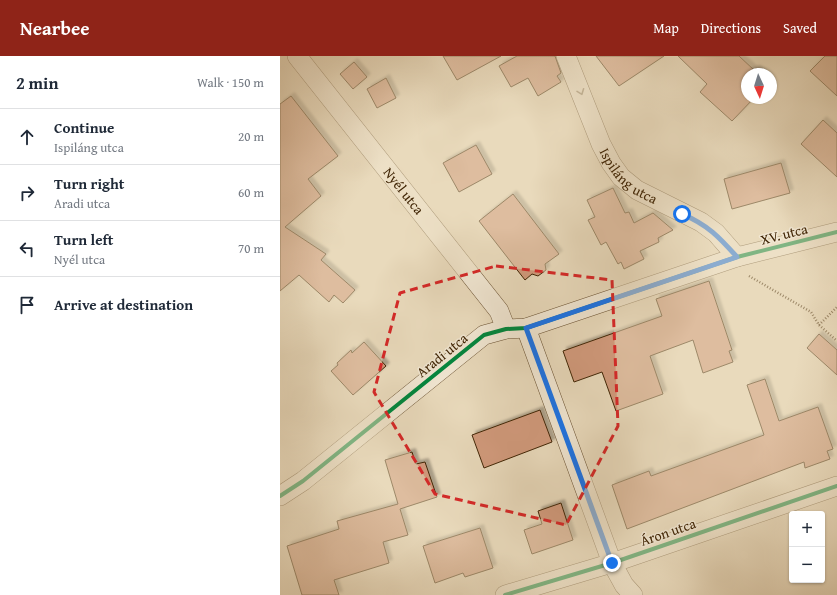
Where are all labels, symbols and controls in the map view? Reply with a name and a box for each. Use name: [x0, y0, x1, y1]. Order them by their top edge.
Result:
text: Nearbee: [20, 14, 90, 42]
text: Map: [653, 18, 679, 38]
text: Directions: [701, 18, 761, 38]
text: Saved: [783, 18, 817, 38]
north arrow: [741, 68, 777, 104]
text: 2 min: [16, 70, 58, 95]
text: Walk · 150 m: [197, 73, 264, 92]
one-way arrow: [576, 89, 584, 96]
text: Continue: [54, 117, 115, 138]
icon: ahead: [16, 126, 38, 148]
text: 20 m: [238, 127, 264, 146]
text: Ispiláng utca: [54, 138, 124, 157]
street label: Ispiláng utca: [595, 144, 661, 209]
street label: Nyél utca: [379, 163, 429, 219]
text: Turn right: [54, 173, 125, 194]
icon: right: [16, 182, 38, 204]
text: 60 m: [238, 183, 264, 202]
text: Aradi utca: [54, 194, 110, 213]
route start: [673, 205, 691, 223]
street label: XV. utca: [758, 218, 810, 249]
text: Turn left: [54, 229, 113, 250]
icon: left: [16, 238, 38, 260]
text: 70 m: [238, 239, 264, 258]
text: Nyél utca: [54, 250, 105, 269]
icon: arrive: [16, 294, 38, 316]
text: Arrive at destination: [54, 294, 193, 315]
street label: Aradi utca: [412, 328, 472, 382]
map controls: [789, 511, 825, 583]
button: +: [789, 511, 825, 547]
street label: Áron utca: [638, 513, 699, 551]
button: −: [789, 547, 825, 583]
route end: [603, 554, 621, 572]

